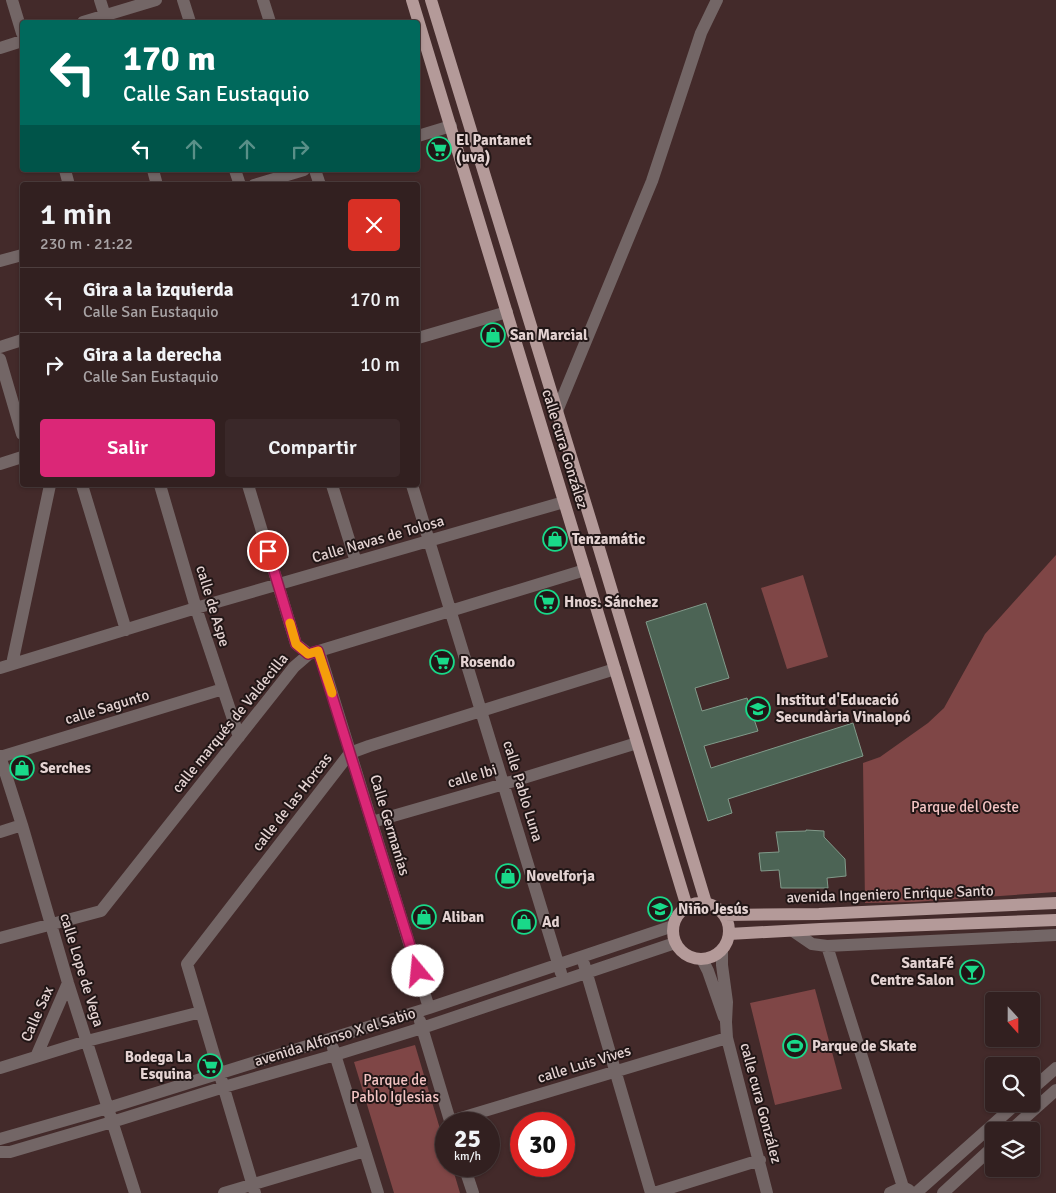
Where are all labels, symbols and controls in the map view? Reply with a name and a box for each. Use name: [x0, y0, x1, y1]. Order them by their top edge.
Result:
text: 170 m: [123, 37, 216, 80]
icon: left: [40, 40, 105, 105]
text: Calle San Eustaquio: [123, 80, 309, 107]
place label: El Pantanet (uva): [456, 131, 532, 166]
icon: left: [127, 135, 155, 163]
icon: ahead: [180, 135, 208, 163]
icon: ahead: [233, 135, 261, 163]
icon: right: [286, 135, 314, 163]
supermarket icon: El Pantanet (uva): [426, 136, 452, 162]
text: 1 min: [40, 196, 112, 233]
button: close: [348, 199, 400, 251]
text: 230 m · 21:22: [40, 234, 133, 254]
text: Gira a la izquierda: [83, 278, 233, 302]
icon: left: [40, 286, 68, 314]
text: 170 m: [350, 288, 400, 312]
text: Calle San Eustaquio: [83, 302, 219, 322]
shop icon: San Marcial: [480, 322, 506, 348]
place label: San Marcial: [510, 326, 588, 344]
text: Gira a la derecha: [83, 343, 222, 367]
icon: right: [40, 351, 68, 379]
text: 10 m: [360, 353, 400, 377]
text: Calle San Eustaquio: [83, 367, 219, 387]
street label: calle cura González: [538, 387, 592, 511]
button: Salir: [40, 419, 215, 477]
button: Compartir: [225, 419, 400, 477]
street label: Calle Navas de Tolosa: [310, 512, 446, 566]
shop icon: Tenzamátic: [542, 526, 568, 552]
pin: [247, 530, 289, 572]
place label: Tenzamátic: [572, 530, 645, 548]
icon: arrive: [254, 537, 282, 565]
street label: calle de Aspe: [192, 563, 234, 649]
supermarket icon: Hnos. Sánchez: [534, 589, 560, 615]
place label: Hnos. Sánchez: [564, 593, 659, 611]
supermarket icon: Rosendo: [429, 649, 455, 675]
street label: calle marqués de Valdecilla: [168, 650, 292, 796]
place label: Rosendo: [460, 653, 515, 671]
street label: calle Sagunto: [63, 686, 151, 728]
place label: Institut d'Educació Secundària Vinalopó: [776, 691, 911, 726]
school or university icon: Institut d'Educació Secundària Vinalopó: [745, 696, 771, 722]
street label: calle Pablo Luna: [499, 738, 547, 844]
street label: calle de las Horcas: [248, 749, 336, 854]
shop icon: Serches: [9, 755, 35, 781]
place label: Serches: [40, 759, 91, 777]
street label: calle Ibi: [445, 760, 499, 792]
street label: Calle Germanías: [366, 772, 414, 878]
park label: Parque del Oeste: [911, 798, 1019, 816]
shop icon: Novelforja: [495, 863, 521, 889]
place label: Novelforja: [526, 867, 595, 885]
street label: avenida Ingeniero Enrique Santo: [786, 881, 994, 907]
school or university icon: Niño Jesús: [647, 896, 673, 922]
place label: Niño Jesús: [678, 900, 749, 918]
shop icon: Aliban: [411, 904, 437, 930]
place label: Aliban: [442, 908, 484, 926]
shop icon: Ad: [511, 909, 537, 935]
street label: calle Lope de Vega: [56, 911, 108, 1029]
place label: Ad: [542, 913, 560, 931]
position arrow: [391, 944, 443, 996]
place label: SantaFé Centre Salon: [871, 954, 954, 989]
bar icon: SantaFé Centre Salon: [959, 959, 985, 985]
street label: Calle Sax: [17, 983, 57, 1044]
north arrow: [985, 992, 1040, 1048]
map controls: [985, 992, 1040, 1177]
street label: avenida Alfonso X el Sabio: [252, 1004, 418, 1070]
sports icon: Parque de Skate: [782, 1033, 808, 1059]
place label: Parque de Skate: [812, 1037, 917, 1055]
street label: calle Luis Vives: [535, 1041, 633, 1087]
street label: calle cura González: [736, 1041, 786, 1165]
place label: Bodega La Esquina: [125, 1048, 192, 1083]
supermarket icon: Bodega La Esquina: [197, 1053, 223, 1079]
button: search: [985, 1057, 1040, 1112]
park label: Parque de Pablo Iglesias: [351, 1071, 439, 1106]
speed limit sign: 30: [510, 1112, 575, 1177]
button: layers: [985, 1122, 1040, 1177]
text: 25: [454, 1123, 481, 1154]
text: km/h: [454, 1149, 481, 1164]

